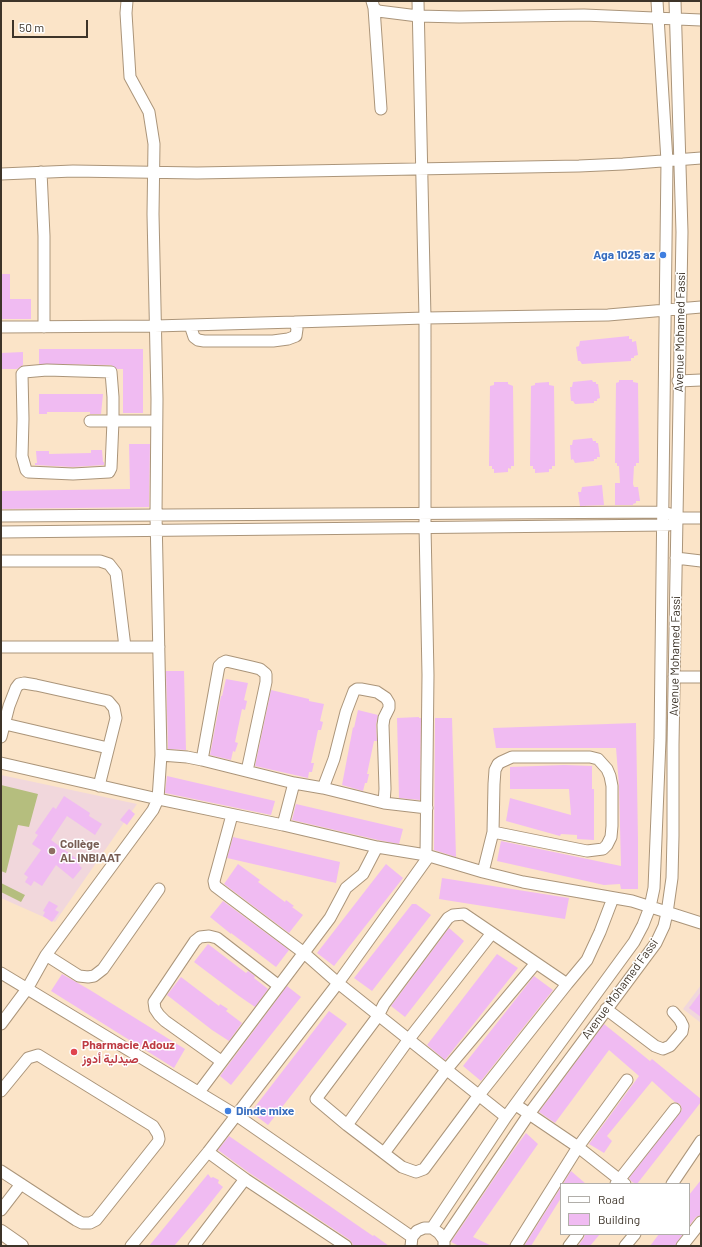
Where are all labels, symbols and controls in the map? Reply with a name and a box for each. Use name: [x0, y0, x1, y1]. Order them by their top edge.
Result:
scale bar: [14, 12, 90, 38]
text: 50 m: [19, 20, 44, 34]
place label: Aga 1025 az: [593, 248, 655, 262]
marker: Aga 1025 az: [658, 250, 668, 260]
street label: Avenue Mohamed Fassi: [672, 272, 688, 392]
street label: Avenue Mohamed Fassi: [667, 596, 683, 716]
place label: Collège AL INBIAAT: [60, 837, 121, 865]
marker: Collège AL INBIAAT: [47, 846, 57, 856]
street label: Avenue Mohamed Fassi: [579, 936, 661, 1042]
place label: Pharmacie Adouz صيدلية أدوز: [82, 1038, 175, 1066]
marker: Pharmacie Adouz صيدلية أدوز: [69, 1047, 79, 1057]
place label: Dinde mixe: [236, 1104, 294, 1118]
marker: Dinde mixe: [223, 1106, 233, 1116]
legend: [560, 1183, 690, 1235]
text: Road: [598, 1192, 625, 1206]
text: Building: [598, 1212, 640, 1226]

